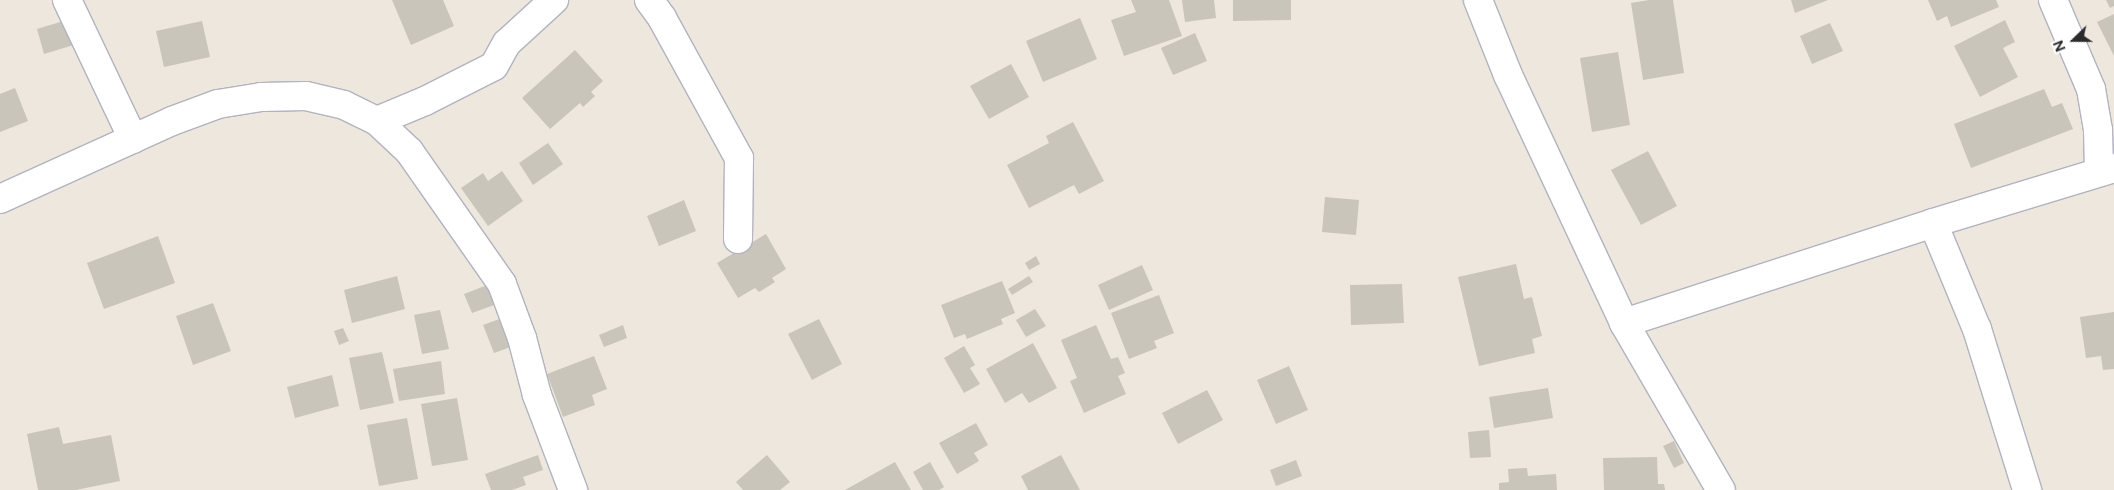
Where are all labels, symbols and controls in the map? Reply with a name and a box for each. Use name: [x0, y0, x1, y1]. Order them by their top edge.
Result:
north arrow: [2049, 15, 2099, 65]
text: N: [2050, 38, 2070, 54]

